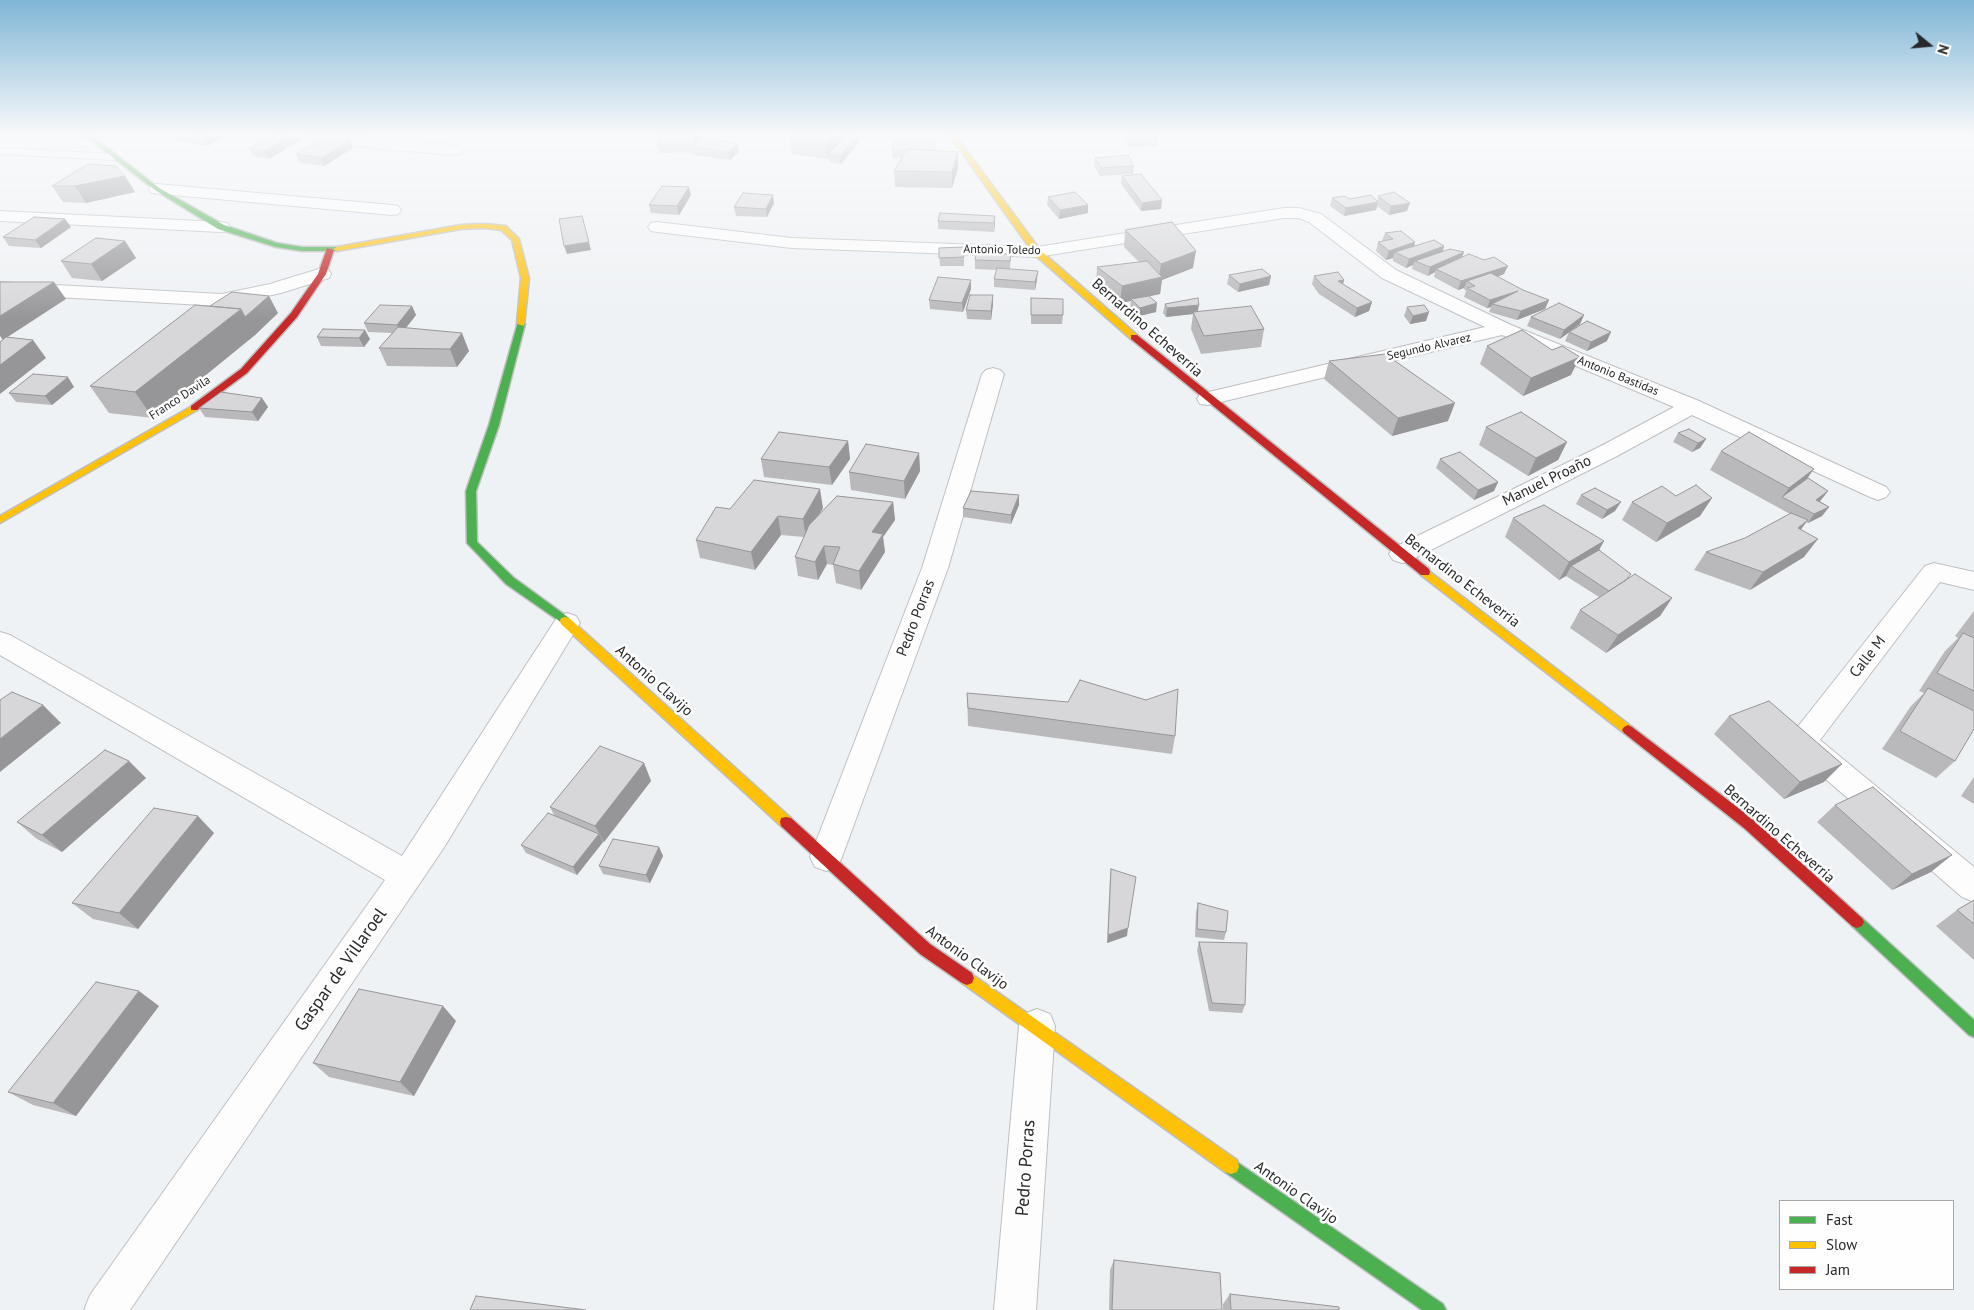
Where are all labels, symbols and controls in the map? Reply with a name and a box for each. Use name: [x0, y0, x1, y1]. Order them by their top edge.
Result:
north arrow: [1904, 20, 1954, 70]
text: N: [1933, 42, 1953, 56]
street label: Antonio Toledo: [963, 242, 1041, 258]
street label: Bernardino Echeverria: [1088, 275, 1206, 381]
street label: Segundo Alvarez: [1386, 330, 1472, 364]
street label: Antonio Bastidas: [1575, 353, 1661, 399]
street label: Franco Davila: [147, 373, 213, 423]
street label: Manuel Proaño: [1500, 452, 1594, 510]
street label: Bernardino Echeverria: [1401, 530, 1523, 632]
street label: Pedro Porras: [893, 577, 939, 659]
street label: Calle M: [1846, 633, 1890, 681]
street label: Antonio Clavijo: [612, 642, 696, 720]
street label: Bernardino Echeverria: [1720, 781, 1838, 887]
street label: Gaspar de Villaroel: [290, 904, 392, 1036]
street label: Antonio Clavijo: [922, 922, 1012, 994]
street label: Pedro Porras: [1012, 1119, 1040, 1217]
street label: Antonio Clavijo: [1251, 1158, 1341, 1228]
legend: [1779, 1200, 1954, 1290]
text: Fast: [1826, 1210, 1853, 1229]
text: Slow: [1826, 1235, 1857, 1254]
text: Jam: [1826, 1260, 1850, 1279]

